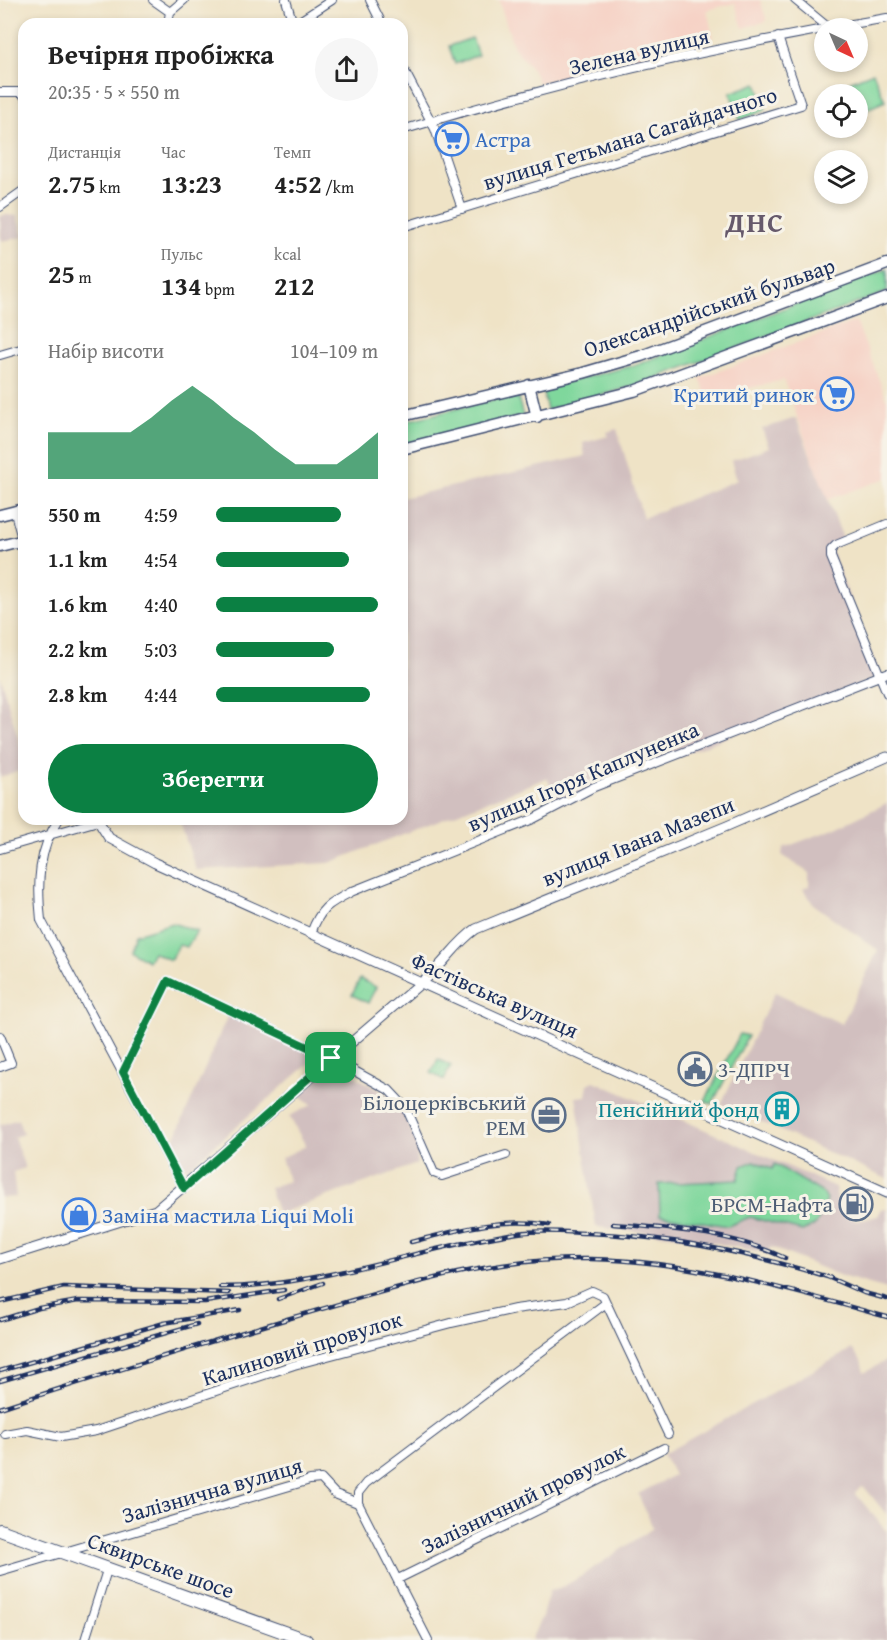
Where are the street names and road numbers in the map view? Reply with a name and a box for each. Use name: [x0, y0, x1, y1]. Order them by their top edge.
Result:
street label: Зелена вулиця: [566, 19, 712, 83]
street label: вулиця Гетьмана Сагайдачного: [479, 78, 781, 198]
street label: Олександрійський бульвар: [579, 249, 839, 365]
street label: вулиця Ігоря Каплуненка: [462, 713, 704, 839]
street label: вулиця Івана Мазепи: [537, 788, 739, 894]
street label: Фастівська вулиця: [406, 944, 584, 1046]
street label: Калиновий провулок: [198, 1302, 406, 1394]
street label: Залізничний провулок: [416, 1434, 631, 1561]
street label: Залізнична вулиця: [118, 1449, 306, 1531]
street label: Сквирське шосе: [83, 1524, 239, 1606]

